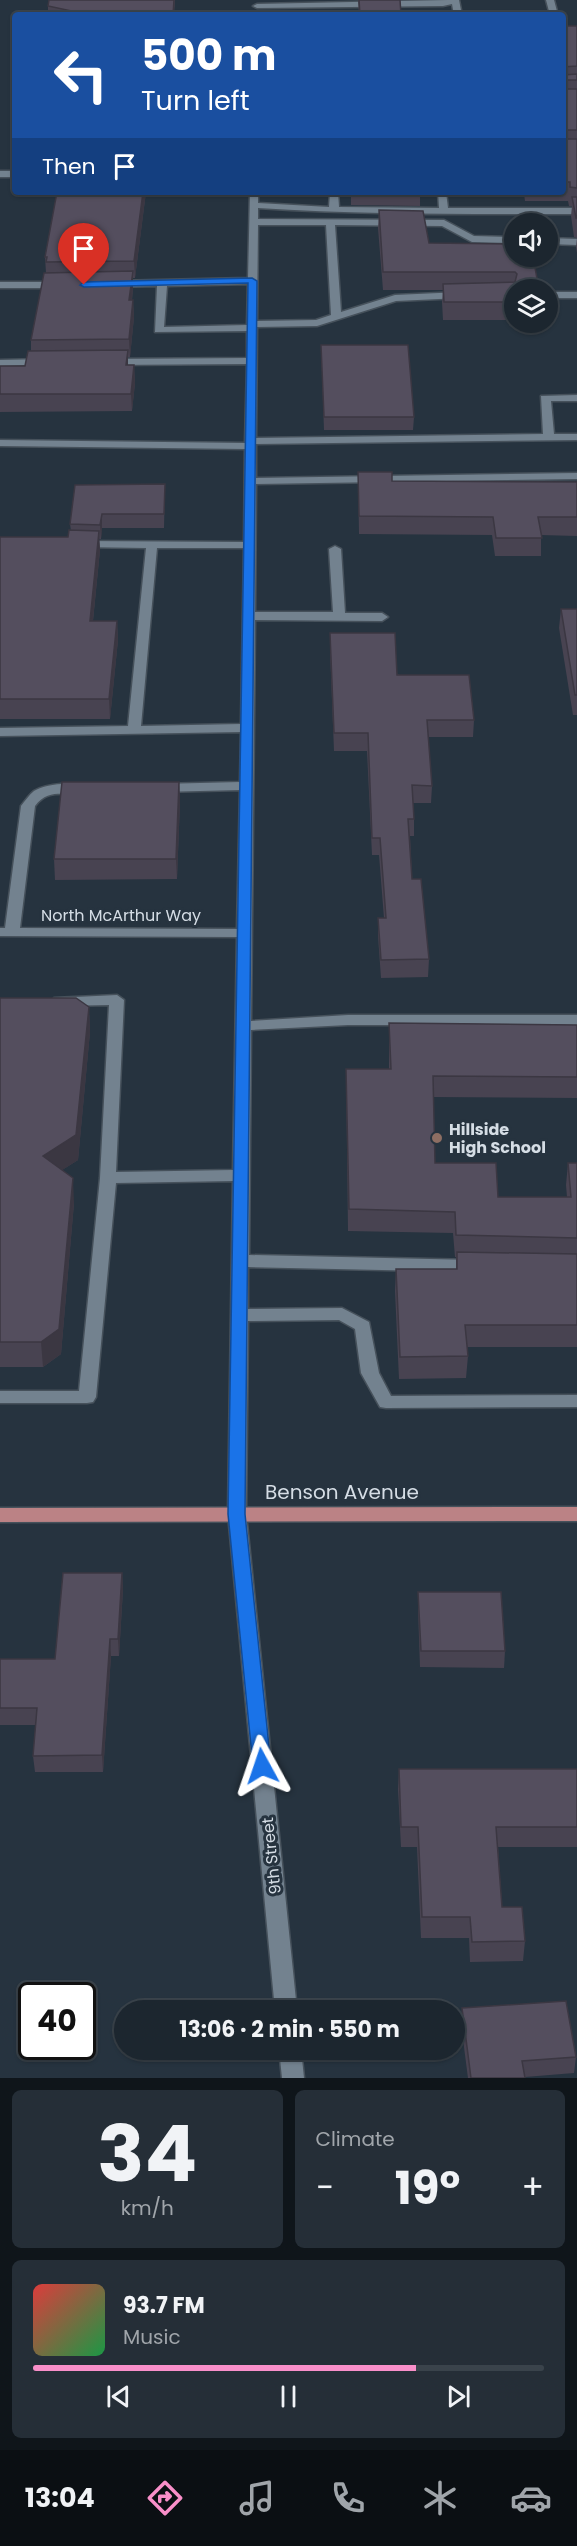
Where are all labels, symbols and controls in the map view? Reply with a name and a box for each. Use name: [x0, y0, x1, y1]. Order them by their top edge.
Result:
text: 500 m: [141, 26, 276, 85]
icon: left: [42, 36, 120, 114]
text: Turn left: [141, 82, 250, 119]
icon: arrive: [108, 150, 141, 183]
text: Then: [42, 151, 96, 182]
map controls: [504, 213, 558, 333]
button: sound: [504, 213, 558, 267]
pin: [58, 223, 109, 285]
icon: arrive: [67, 232, 100, 265]
button: layers: [504, 279, 558, 333]
street label: North McArthur Way: [41, 904, 201, 927]
place label: Hillside High School: [449, 1118, 546, 1159]
marker: Hillside High School: [430, 1131, 444, 1145]
street label: Benson Avenue: [265, 1478, 419, 1506]
position arrow: [230, 1734, 294, 1798]
street label: 9th Street: [256, 1816, 287, 1896]
speed limit sign: 40: [18, 1982, 96, 2060]
text: 13:06 · 2 min · 550 m: [179, 2014, 400, 2045]
text: 34: [97, 2099, 197, 2208]
text: Climate: [316, 2125, 395, 2153]
text: 19°: [395, 2157, 460, 2220]
text: −: [316, 2164, 334, 2211]
text: +: [521, 2164, 544, 2211]
text: km/h: [121, 2194, 174, 2222]
text: 93.7 FM: [123, 2290, 205, 2321]
text: Music: [123, 2323, 181, 2351]
icon: previous: [102, 2380, 135, 2413]
icon: pause: [272, 2380, 305, 2413]
icon: next: [442, 2380, 475, 2413]
icon: directions: [144, 2477, 186, 2519]
icon: music: [236, 2477, 278, 2519]
icon: phone: [327, 2477, 369, 2519]
icon: climate: [419, 2477, 461, 2519]
icon: car: [510, 2477, 552, 2519]
text: 13:04: [25, 2479, 95, 2516]

